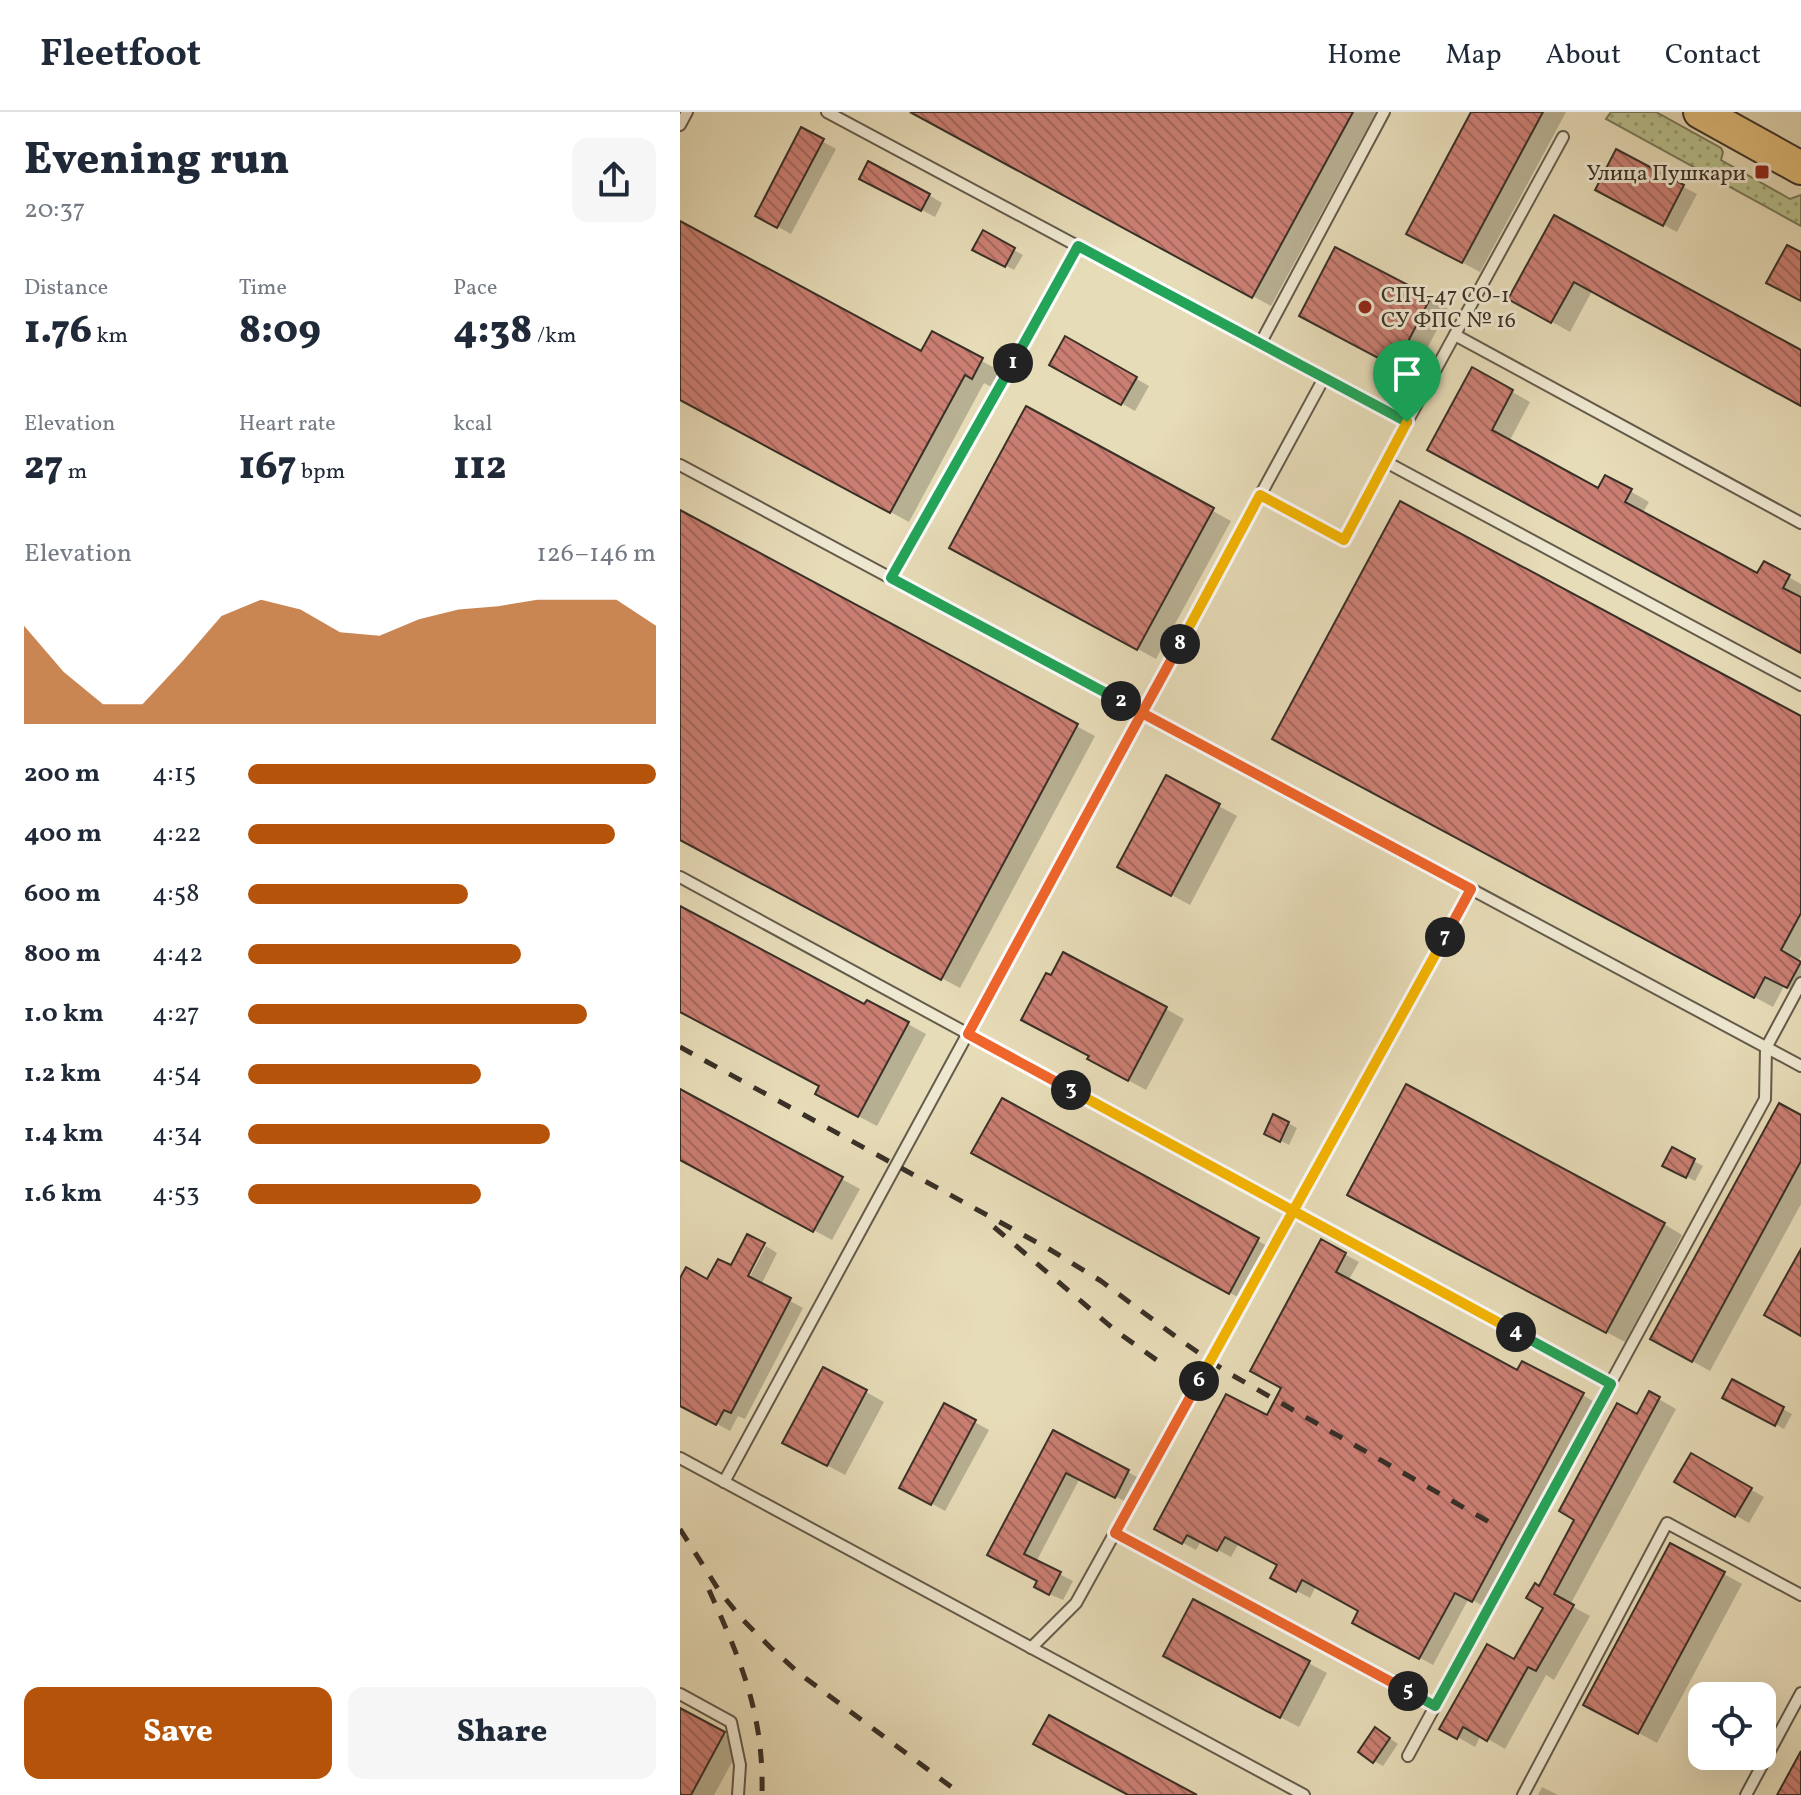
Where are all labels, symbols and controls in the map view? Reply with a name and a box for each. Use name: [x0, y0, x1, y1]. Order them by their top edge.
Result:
text: Fleetfoot: [40, 29, 201, 82]
text: Home: [1327, 36, 1401, 75]
text: Map: [1445, 36, 1501, 75]
text: About: [1545, 36, 1621, 75]
text: Contact: [1665, 36, 1761, 75]
text: Evening run: [24, 131, 290, 192]
button: share: [572, 138, 656, 222]
place label: Улица Пушкари: [1587, 159, 1746, 190]
marker: Улица Пушкари: [1753, 163, 1771, 181]
text: 20:37: [24, 192, 85, 228]
text: Distance: [24, 273, 108, 304]
text: Time: [239, 273, 287, 304]
text: Pace: [453, 273, 497, 304]
place label: СПЧ-47 СО-1 СУ ФПС № 16: [1381, 281, 1516, 337]
marker: СПЧ-47 СО-1 СУ ФПС № 16: [1356, 298, 1374, 316]
text: 1.76: [24, 304, 92, 360]
text: 8:09: [239, 304, 321, 360]
text: 4:38: [453, 304, 533, 360]
text: km: [92, 321, 128, 352]
text: /km: [533, 321, 576, 352]
pin: [1373, 340, 1441, 422]
pin: 1: [993, 343, 1033, 383]
text: 1: [1009, 347, 1017, 378]
icon: arrive: [1385, 352, 1429, 396]
text: Elevation: [24, 409, 115, 440]
text: Heart rate: [239, 409, 336, 440]
text: kcal: [453, 409, 492, 440]
text: 27: [24, 440, 63, 496]
text: 167: [239, 440, 297, 496]
text: 112: [453, 440, 506, 496]
text: m: [63, 457, 87, 488]
text: bpm: [297, 457, 345, 488]
text: Elevation: [24, 536, 132, 572]
text: 126–146 m: [537, 536, 656, 572]
pin: 8: [1160, 624, 1200, 664]
text: 8: [1174, 628, 1186, 659]
pin: 2: [1101, 681, 1141, 721]
text: 2: [1115, 685, 1127, 716]
text: 200 m: [24, 756, 100, 792]
text: 4:15: [152, 756, 196, 792]
text: 400 m: [24, 816, 102, 852]
text: 4:22: [152, 816, 202, 852]
text: 600 m: [24, 876, 101, 912]
text: 4:58: [152, 876, 199, 912]
pin: 7: [1425, 917, 1465, 957]
text: 7: [1440, 921, 1450, 952]
text: 800 m: [24, 936, 101, 972]
text: 4:42: [152, 936, 203, 972]
text: 1.0 km: [24, 996, 104, 1032]
text: 4:27: [152, 996, 200, 1032]
text: 1.2 km: [24, 1056, 101, 1092]
text: 4:54: [152, 1056, 202, 1092]
pin: 3: [1051, 1070, 1091, 1110]
text: 3: [1065, 1074, 1077, 1105]
text: 1.4 km: [24, 1116, 104, 1152]
text: 4:34: [152, 1116, 203, 1152]
text: 1.6 km: [24, 1176, 102, 1212]
text: 4:53: [152, 1176, 200, 1212]
pin: 4: [1496, 1312, 1536, 1352]
text: 4: [1509, 1316, 1523, 1347]
pin: 6: [1179, 1361, 1219, 1401]
text: 6: [1193, 1365, 1205, 1396]
pin: 5: [1388, 1671, 1428, 1711]
text: 5: [1403, 1675, 1413, 1706]
map controls: [1688, 1682, 1776, 1770]
button: locate: [1688, 1682, 1776, 1770]
button: Save: [24, 1687, 332, 1779]
button: Share: [348, 1687, 656, 1779]

